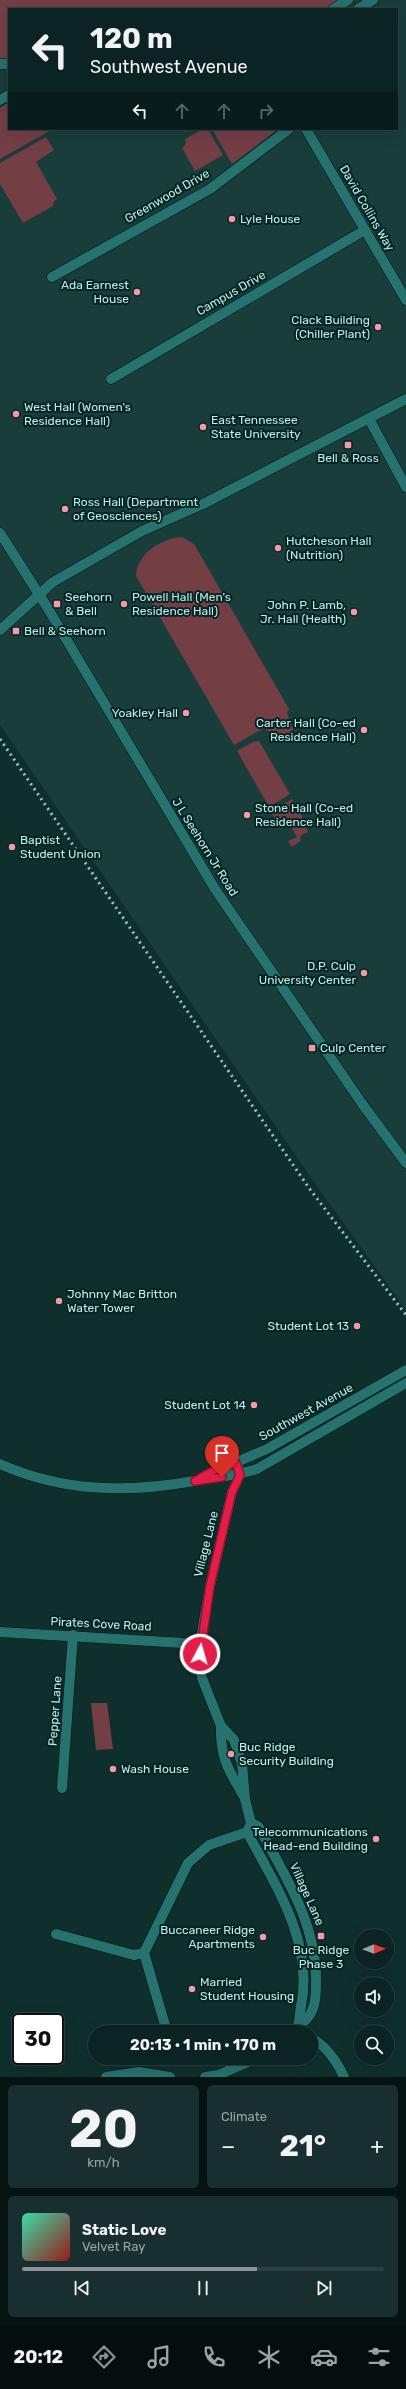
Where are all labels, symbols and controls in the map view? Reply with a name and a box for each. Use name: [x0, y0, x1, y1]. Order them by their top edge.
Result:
text: 120 m: [90, 22, 173, 55]
icon: left: [24, 24, 76, 76]
text: Southwest Avenue: [90, 56, 248, 78]
icon: left: [129, 100, 151, 122]
icon: ahead: [171, 100, 193, 122]
icon: ahead: [213, 100, 235, 122]
icon: right: [255, 100, 277, 122]
street label: David Collins Way: [337, 163, 397, 254]
street label: Greenwood Drive: [122, 166, 212, 226]
place label: Lyle House: [240, 212, 301, 226]
marker: Lyle House: [227, 214, 237, 224]
street label: Campus Drive: [194, 267, 268, 318]
place label: Ada Earnest House: [61, 278, 129, 306]
marker: Ada Earnest House: [132, 287, 142, 297]
place label: Clack Building (Chiller Plant): [291, 313, 370, 341]
marker: Clack Building (Chiller Plant): [373, 322, 383, 332]
place label: West Hall (Women's Residence Hall): [24, 400, 131, 428]
marker: West Hall (Women's Residence Hall): [11, 409, 21, 419]
place label: East Tennessee State University: [211, 413, 301, 441]
marker: East Tennessee State University: [198, 422, 208, 432]
marker: Bell & Ross: [343, 440, 353, 450]
place label: Bell & Ross: [317, 451, 379, 465]
place label: Ross Hall (Department of Geosciences): [73, 495, 198, 523]
marker: Ross Hall (Department of Geosciences): [60, 504, 70, 514]
place label: Hutcheson Hall (Nutrition): [286, 534, 371, 562]
marker: Hutcheson Hall (Nutrition): [273, 543, 283, 553]
place label: Seehorn & Bell: [65, 590, 112, 618]
place label: Powell Hall (Men's Residence Hall): [132, 590, 231, 618]
place label: John P. Lamb, Jr. Hall (Health): [260, 598, 346, 626]
marker: Seehorn & Bell: [52, 599, 62, 609]
marker: Powell Hall (Men's Residence Hall): [119, 599, 129, 609]
marker: John P. Lamb, Jr. Hall (Health): [349, 607, 359, 617]
place label: Bell & Seehorn: [24, 624, 106, 638]
marker: Bell & Seehorn: [11, 626, 21, 636]
place label: Yoakley Hall: [112, 706, 178, 720]
marker: Yoakley Hall: [181, 708, 191, 718]
place label: Carter Hall (Co-ed Residence Hall): [256, 716, 356, 744]
marker: Carter Hall (Co-ed Residence Hall): [359, 725, 369, 735]
street label: J L Seehorn Jr Road: [169, 795, 241, 899]
place label: Stone Hall (Co-ed Residence Hall): [255, 801, 353, 829]
marker: Stone Hall (Co-ed Residence Hall): [242, 810, 252, 820]
place label: Baptist Student Union: [20, 833, 101, 861]
marker: Baptist Student Union: [7, 842, 17, 852]
place label: D.P. Culp University Center: [259, 959, 356, 987]
marker: D.P. Culp University Center: [359, 968, 369, 978]
place label: Culp Center: [320, 1041, 387, 1055]
marker: Culp Center: [307, 1043, 317, 1053]
place label: Johnny Mac Britton Water Tower: [67, 1287, 177, 1315]
marker: Johnny Mac Britton Water Tower: [54, 1296, 64, 1306]
place label: Student Lot 13: [268, 1319, 349, 1333]
marker: Student Lot 13: [352, 1321, 362, 1331]
street label: Southwest Avenue: [257, 1380, 356, 1444]
place label: Student Lot 14: [164, 1398, 247, 1412]
marker: Student Lot 14: [249, 1400, 259, 1410]
pin: [205, 1436, 239, 1477]
icon: arrive: [211, 1442, 233, 1464]
street label: Village Lane: [191, 1509, 221, 1578]
street label: Pirates Cove Road: [50, 1614, 152, 1634]
position arrow: [179, 1633, 221, 1675]
street label: Pepper Lane: [46, 1675, 64, 1746]
place label: Buc Ridge Security Building: [239, 1740, 334, 1768]
marker: Buc Ridge Security Building: [226, 1749, 236, 1759]
place label: Wash House: [121, 1762, 189, 1776]
marker: Wash House: [108, 1764, 118, 1774]
place label: Telecommunications Head-end Building: [253, 1825, 368, 1853]
marker: Telecommunications Head-end Building: [371, 1834, 381, 1844]
street label: Village Lane: [287, 1860, 327, 1928]
place label: Buccaneer Ridge Apartments: [160, 1923, 255, 1951]
north arrow: [354, 1929, 394, 1969]
map controls: [354, 1929, 394, 2065]
marker: Buc Ridge Phase 3: [316, 1931, 326, 1941]
marker: Buccaneer Ridge Apartments: [258, 1932, 268, 1942]
place label: Buc Ridge Phase 3: [293, 1943, 350, 1971]
place label: Married Student Housing: [200, 1975, 294, 2003]
button: sound: [354, 1977, 394, 2017]
marker: Married Student Housing: [187, 1984, 197, 1994]
speed limit sign: 30: [12, 2013, 64, 2065]
button: search: [354, 2025, 394, 2065]
text: 20:13 · 1 min · 170 m: [130, 2036, 276, 2054]
text: 20: [69, 2098, 138, 2160]
text: Climate: [221, 2109, 267, 2124]
text: 21°: [279, 2128, 326, 2164]
text: −: [221, 2133, 235, 2160]
text: +: [370, 2133, 384, 2160]
text: km/h: [87, 2155, 120, 2170]
text: Static Love: [82, 2221, 166, 2239]
text: Velvet Ray: [82, 2239, 145, 2254]
icon: previous: [71, 2277, 93, 2299]
icon: pause: [192, 2277, 214, 2299]
icon: next: [313, 2277, 335, 2299]
icon: directions: [90, 2343, 118, 2371]
icon: music: [145, 2343, 173, 2371]
icon: phone: [200, 2343, 228, 2371]
icon: climate: [255, 2343, 283, 2371]
icon: car: [310, 2343, 338, 2371]
icon: filters: [365, 2343, 393, 2371]
text: 20:12: [13, 2346, 63, 2368]

